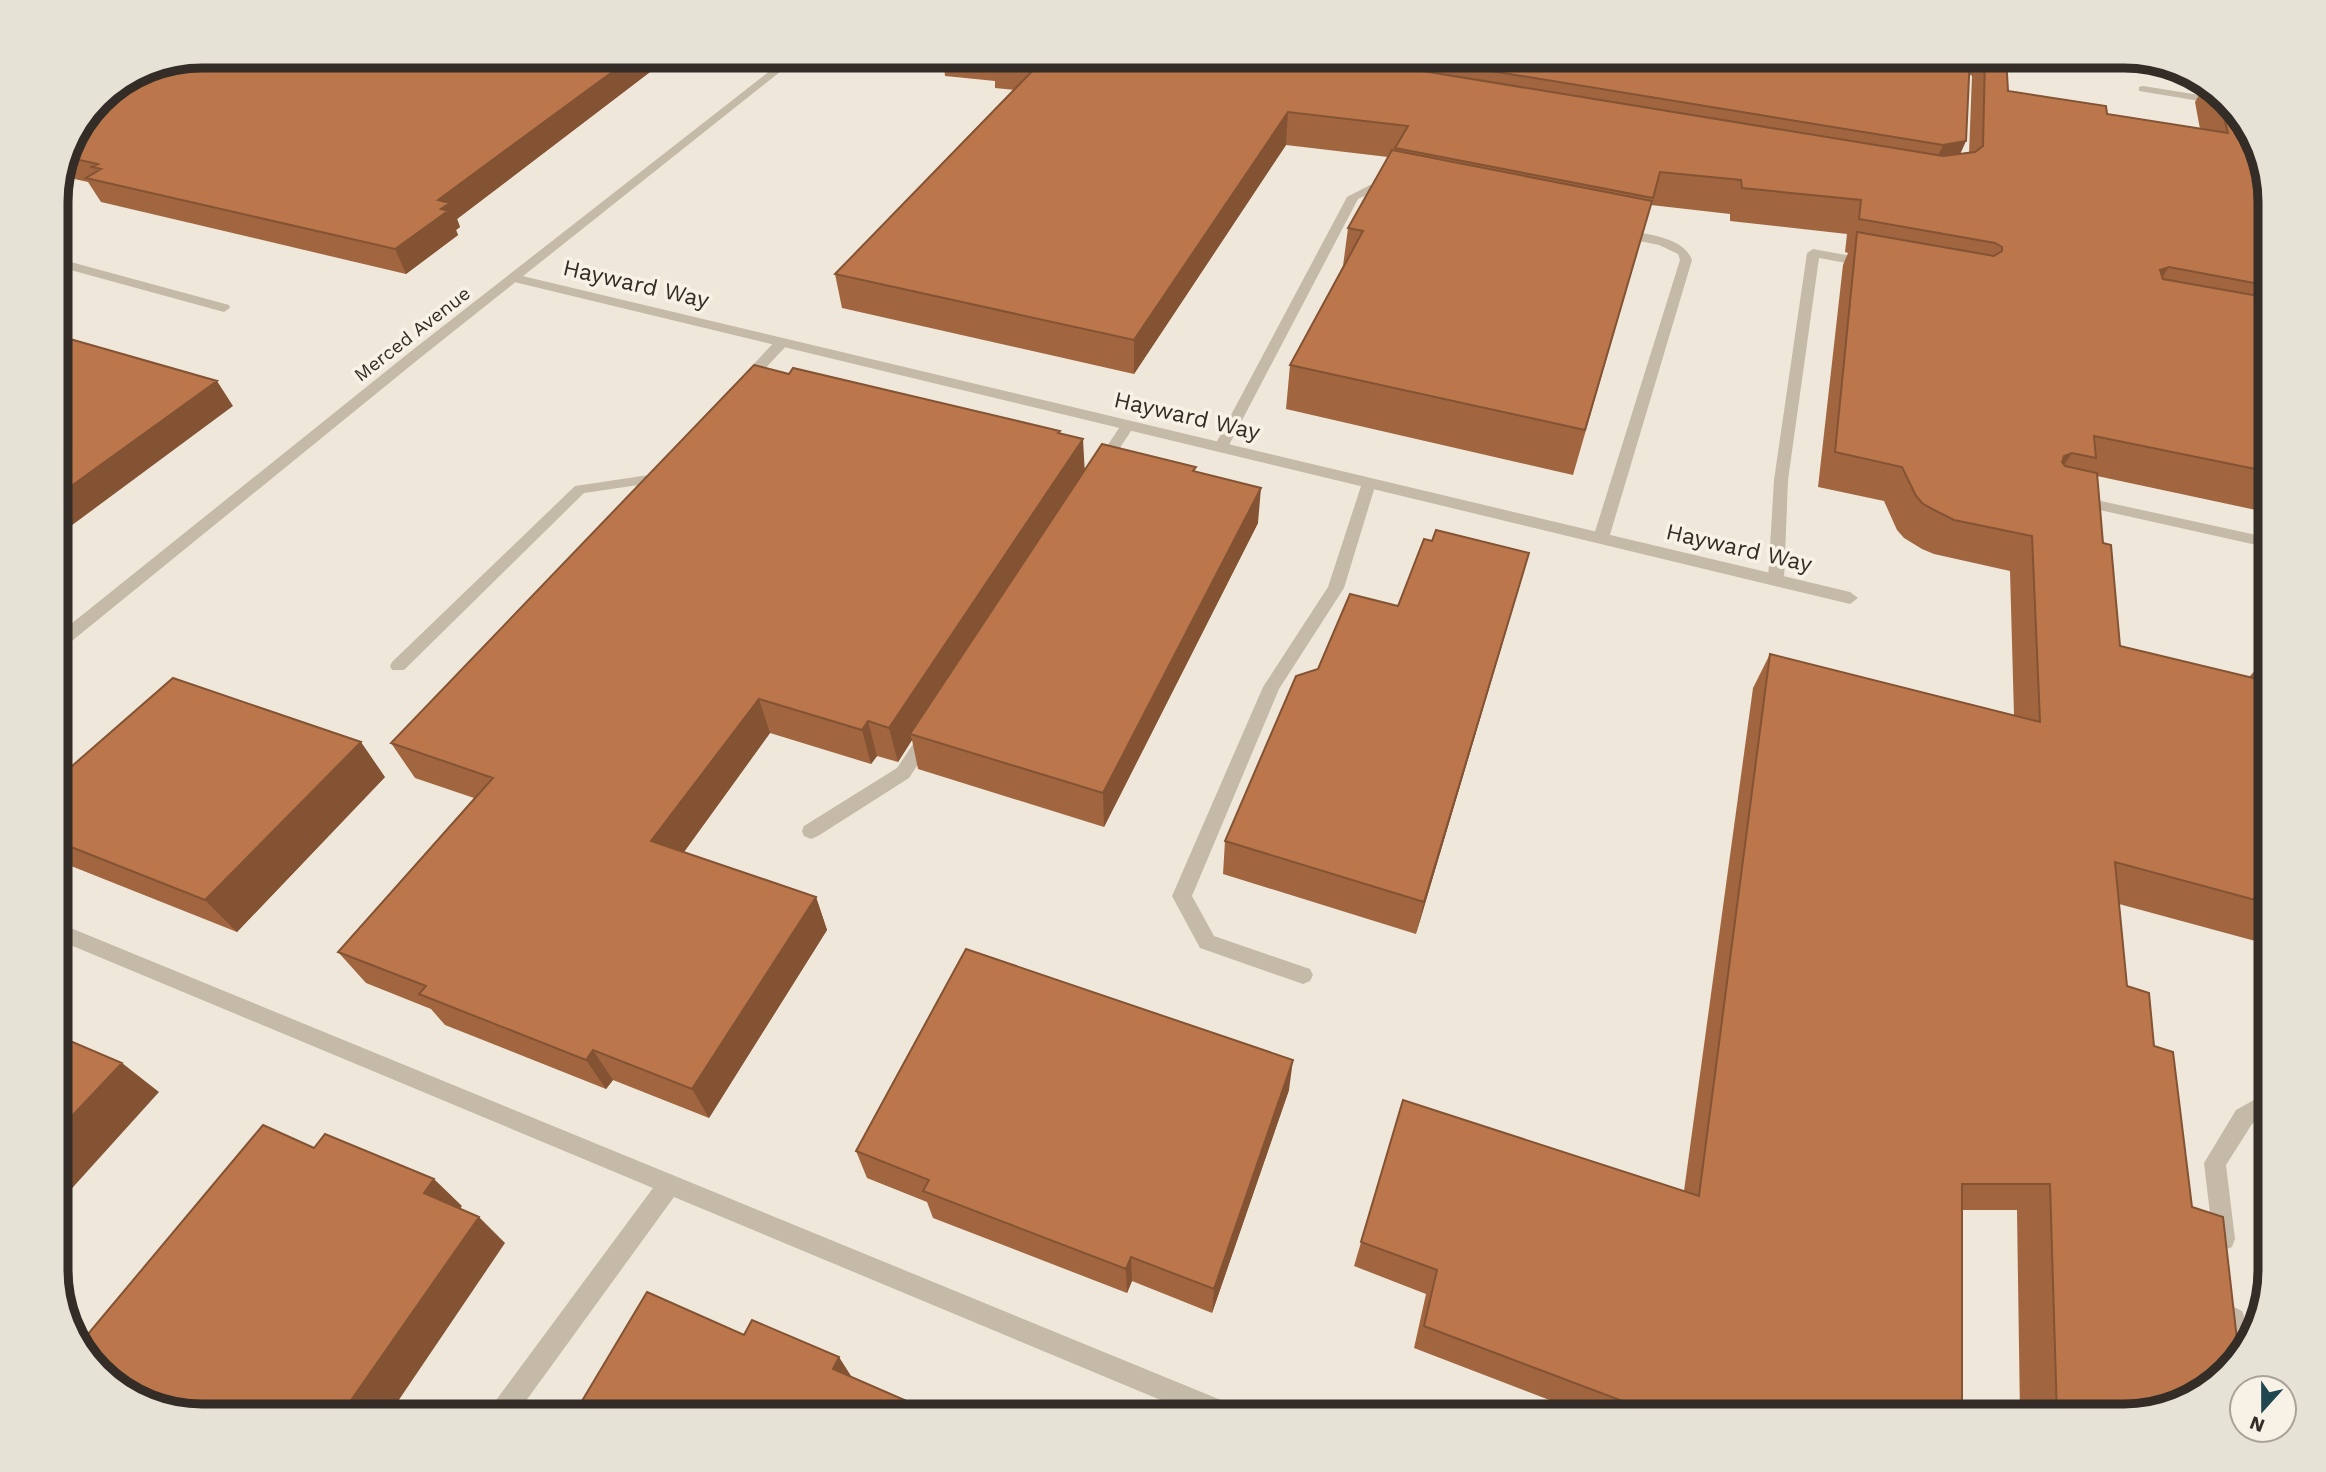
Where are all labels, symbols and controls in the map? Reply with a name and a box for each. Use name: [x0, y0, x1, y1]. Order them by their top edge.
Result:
street label: Hayward Way: [560, 254, 712, 314]
street label: Merced Avenue: [349, 282, 475, 386]
street label: Hayward Way: [1111, 386, 1263, 446]
street label: Hayward Way: [1663, 518, 1815, 578]
north arrow: [2228, 1374, 2298, 1444]
text: N: [2246, 1411, 2268, 1438]

